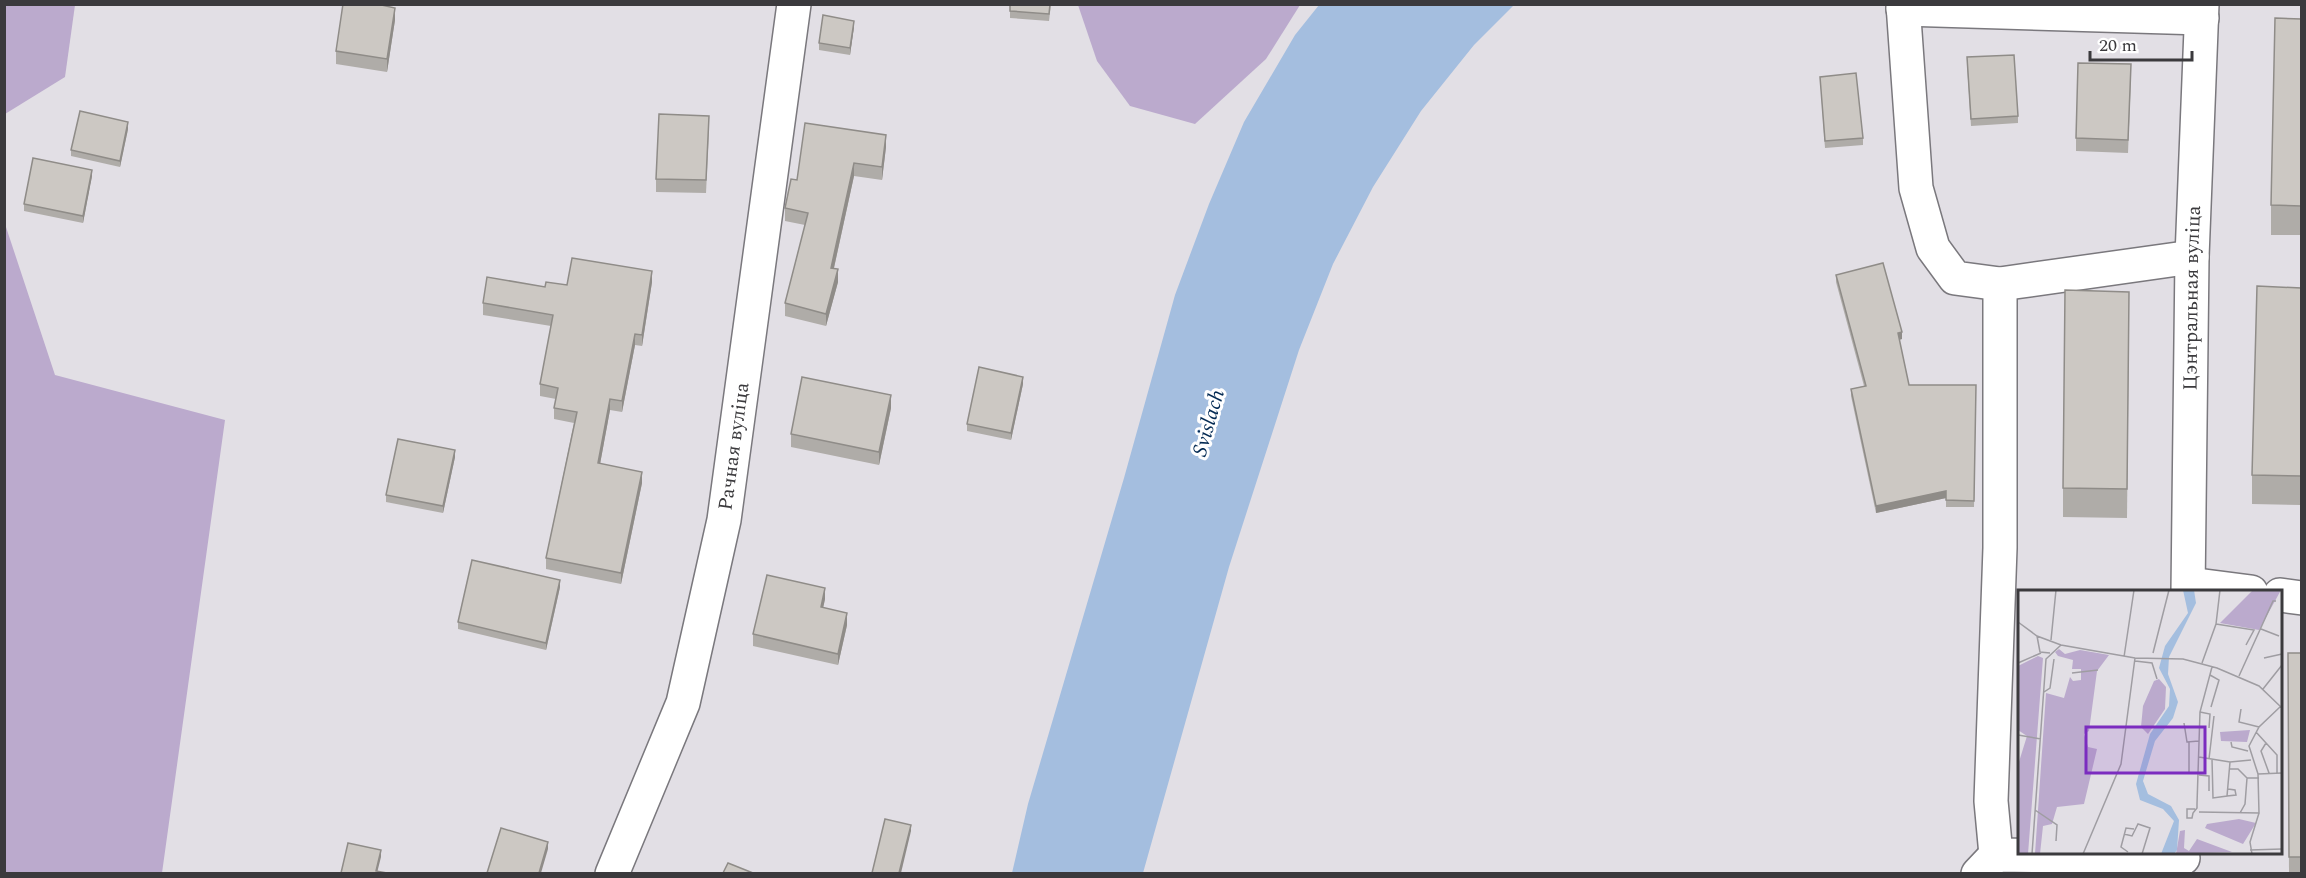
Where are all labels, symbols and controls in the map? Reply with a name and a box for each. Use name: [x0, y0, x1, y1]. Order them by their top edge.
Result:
scale bar: [2090, 24, 2192, 62]
text: 20 m: [2099, 32, 2137, 59]
street label: Цэнтральная вуліца: [2175, 205, 2209, 391]
street label: Рачная вуліца: [710, 380, 758, 512]
water label: Svislach: [1184, 386, 1234, 460]
inset map: [2018, 590, 2282, 854]

